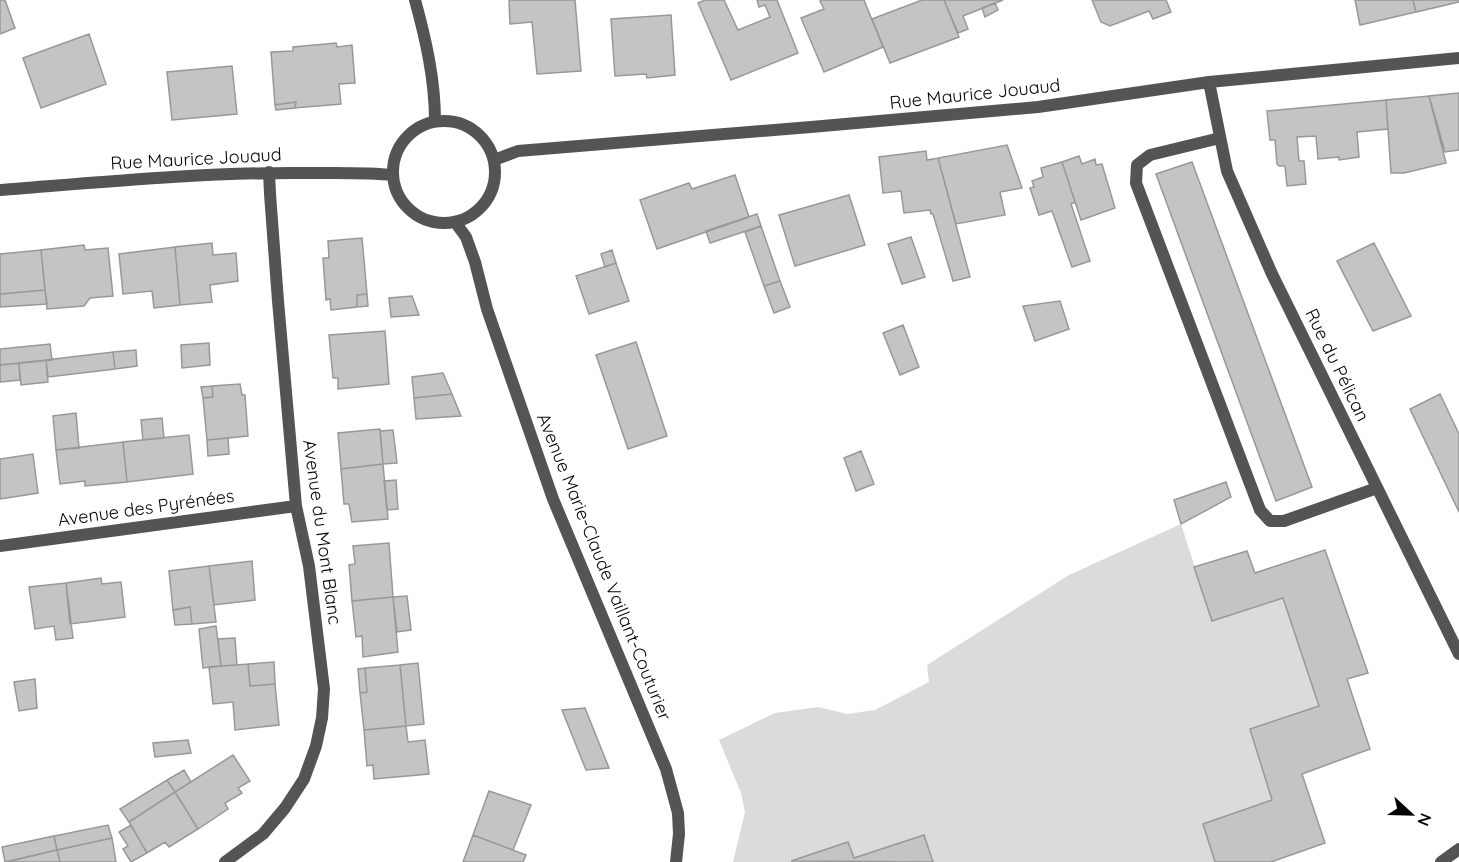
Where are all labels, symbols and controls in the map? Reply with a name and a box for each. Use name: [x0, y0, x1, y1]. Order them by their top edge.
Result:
street label: Rue Maurice Jouaud: [888, 73, 1061, 114]
street label: Rue Maurice Jouaud: [110, 143, 282, 174]
street label: Rue du Pélican: [1300, 305, 1375, 425]
street label: Avenue Marie-Claude Vaillant-Couturier: [532, 410, 677, 724]
street label: Avenue du Mont Blanc: [298, 438, 347, 626]
street label: Avenue des Pyrénées: [56, 484, 236, 531]
north arrow: [1381, 784, 1441, 844]
text: N: [1413, 810, 1436, 829]

